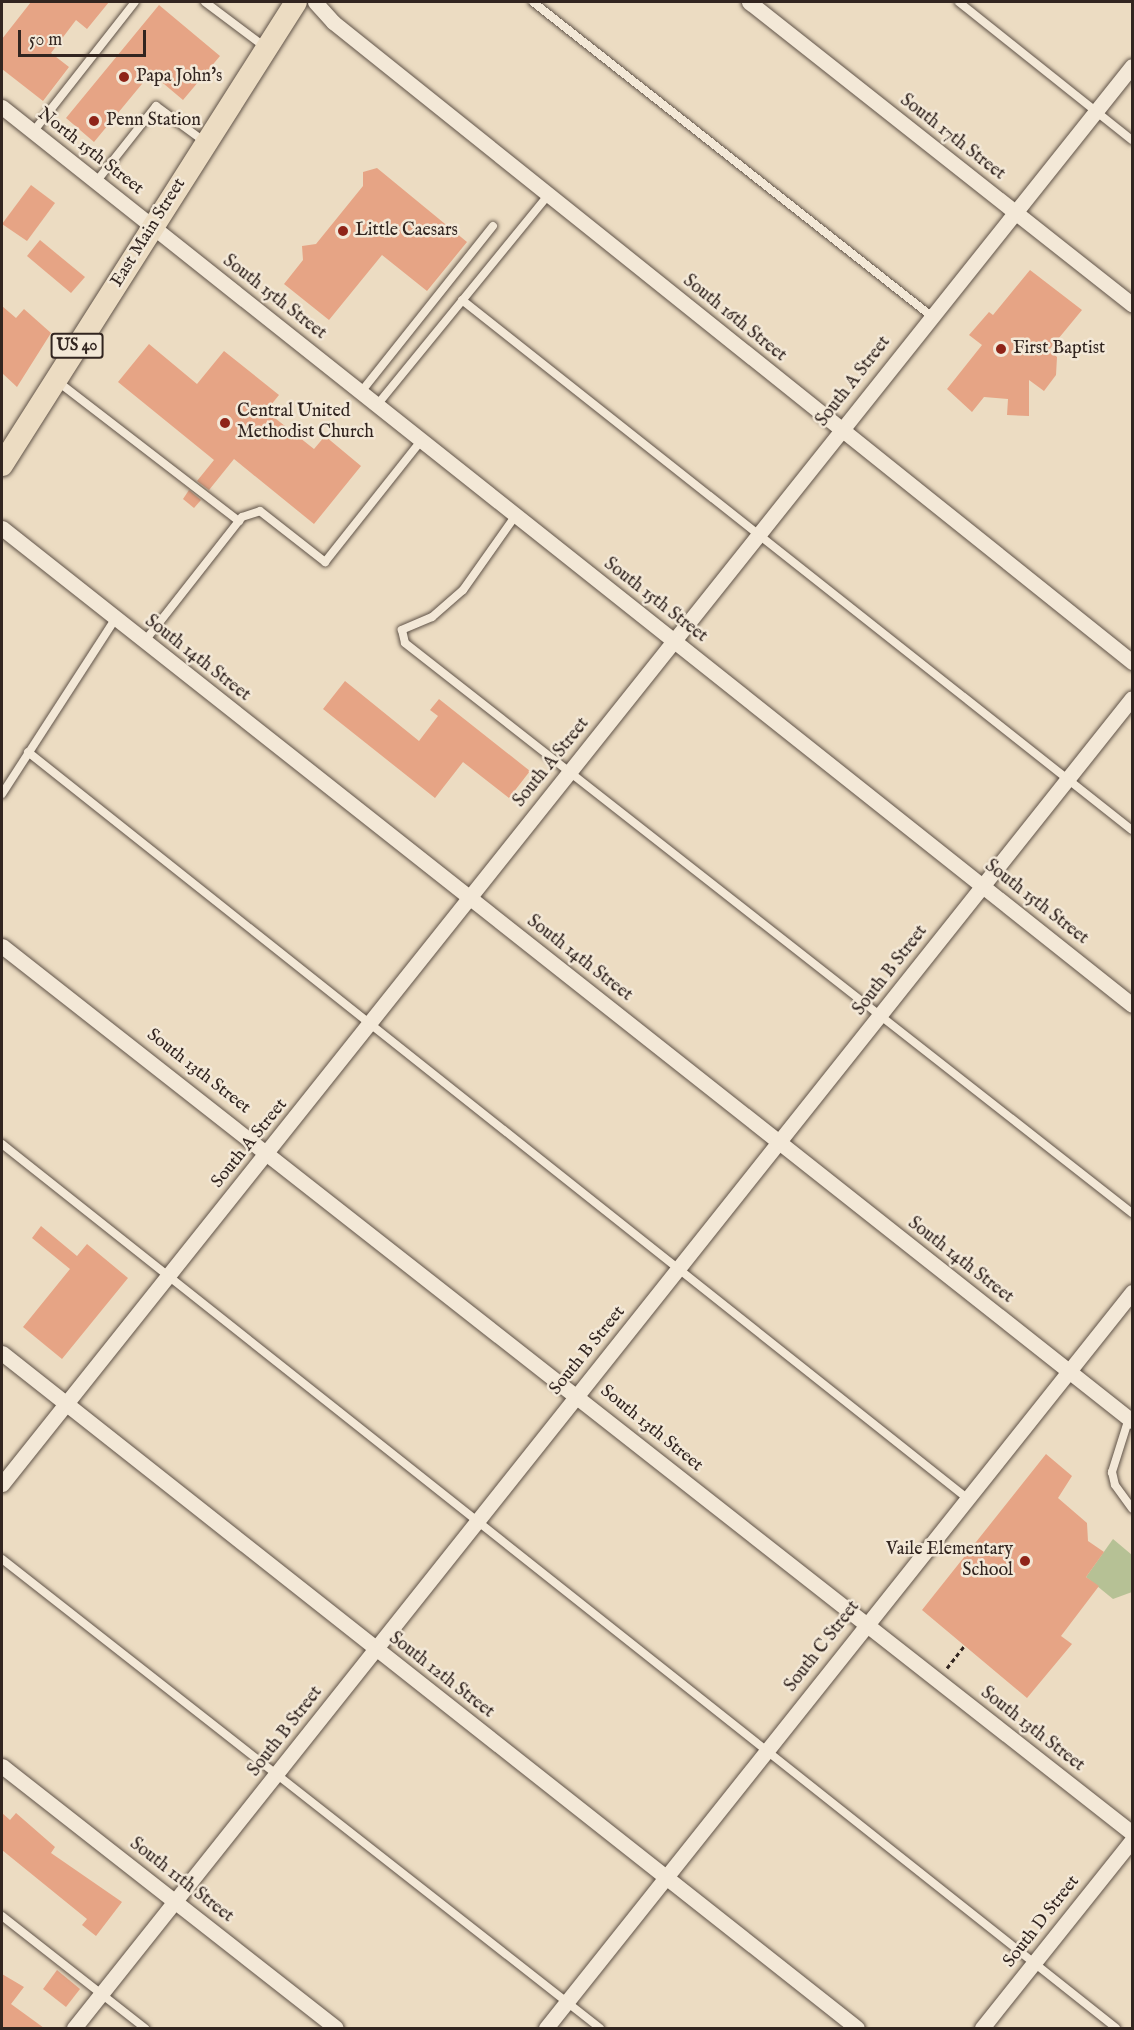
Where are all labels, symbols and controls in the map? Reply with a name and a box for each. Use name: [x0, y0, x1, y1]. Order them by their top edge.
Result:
scale bar: [21, 18, 148, 56]
text: 50 m: [29, 29, 62, 52]
place label: Papa John's: [136, 66, 222, 88]
marker: Papa John's: [117, 70, 131, 84]
street label: South 17th Street: [895, 90, 1009, 186]
street label: North 15th Street: [33, 104, 147, 200]
place label: Penn Station: [106, 110, 201, 132]
marker: Penn Station: [87, 114, 101, 128]
street label: East Main Street: [107, 175, 191, 291]
place label: Little Caesars: [355, 220, 458, 242]
marker: Little Caesars: [336, 224, 350, 238]
street label: South 15th Street: [218, 251, 330, 345]
street label: South 16th Street: [678, 271, 790, 367]
road number: US 40: [50, 333, 104, 359]
street label: South A Street: [812, 333, 896, 431]
place label: First Baptist: [1013, 338, 1105, 360]
marker: First Baptist: [994, 342, 1008, 356]
place label: Central United Methodist Church: [237, 402, 374, 444]
marker: Central United Methodist Church: [218, 416, 232, 430]
street label: South 15th Street: [599, 554, 711, 648]
street label: South 14th Street: [140, 611, 254, 707]
street label: South A Street: [509, 714, 595, 812]
street label: South 15th Street: [980, 856, 1092, 950]
street label: South 14th Street: [522, 911, 636, 1007]
street label: South B Street: [849, 922, 933, 1020]
street label: South 13th Street: [142, 1025, 254, 1119]
street label: South A Street: [207, 1095, 293, 1193]
street label: South 14th Street: [903, 1213, 1017, 1309]
street label: South B Street: [545, 1302, 631, 1400]
street label: South 13th Street: [595, 1381, 707, 1477]
place label: Vaile Elementary School: [886, 1540, 1013, 1582]
marker: Vaile Elementary School: [1018, 1554, 1032, 1568]
street label: South C Street: [781, 1597, 865, 1697]
street label: South 12th Street: [384, 1628, 498, 1724]
street label: South B Street: [244, 1683, 328, 1781]
street label: South 13th Street: [976, 1683, 1088, 1777]
street label: South 11th Street: [125, 1834, 237, 1928]
street label: South D Street: [999, 1872, 1085, 1972]

